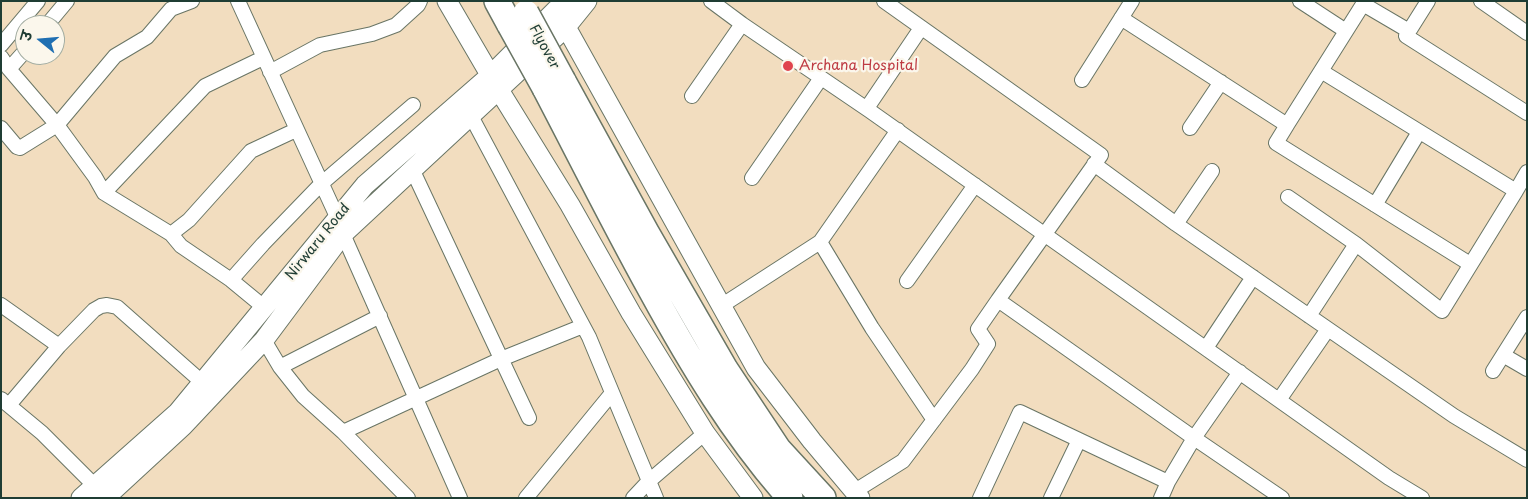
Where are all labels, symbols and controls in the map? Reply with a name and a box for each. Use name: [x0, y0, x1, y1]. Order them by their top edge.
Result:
north arrow: [15, 15, 65, 65]
street label: Flyover: [525, 22, 563, 72]
text: उ: [15, 28, 38, 43]
place label: Archana Hospital: [799, 58, 918, 74]
marker: Archana Hospital: [781, 59, 795, 73]
street label: Nirwaru Road: [282, 200, 354, 284]

